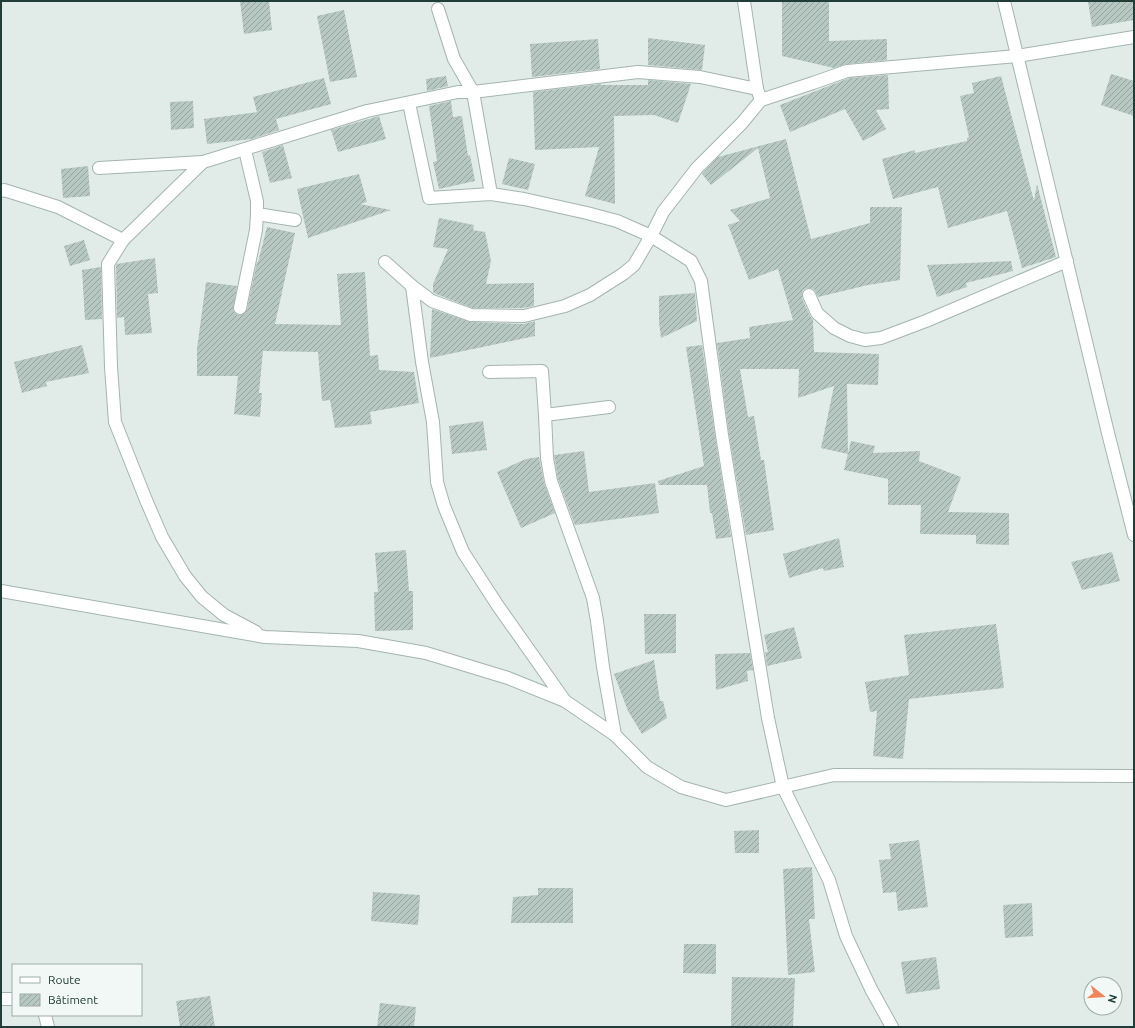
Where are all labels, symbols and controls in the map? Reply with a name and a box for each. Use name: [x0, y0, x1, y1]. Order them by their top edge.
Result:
legend: [12, 964, 142, 1016]
text: Route: [48, 973, 81, 986]
north arrow: [1083, 976, 1123, 1016]
text: Bâtiment: [48, 993, 98, 1006]
text: N: [1106, 993, 1120, 1005]

